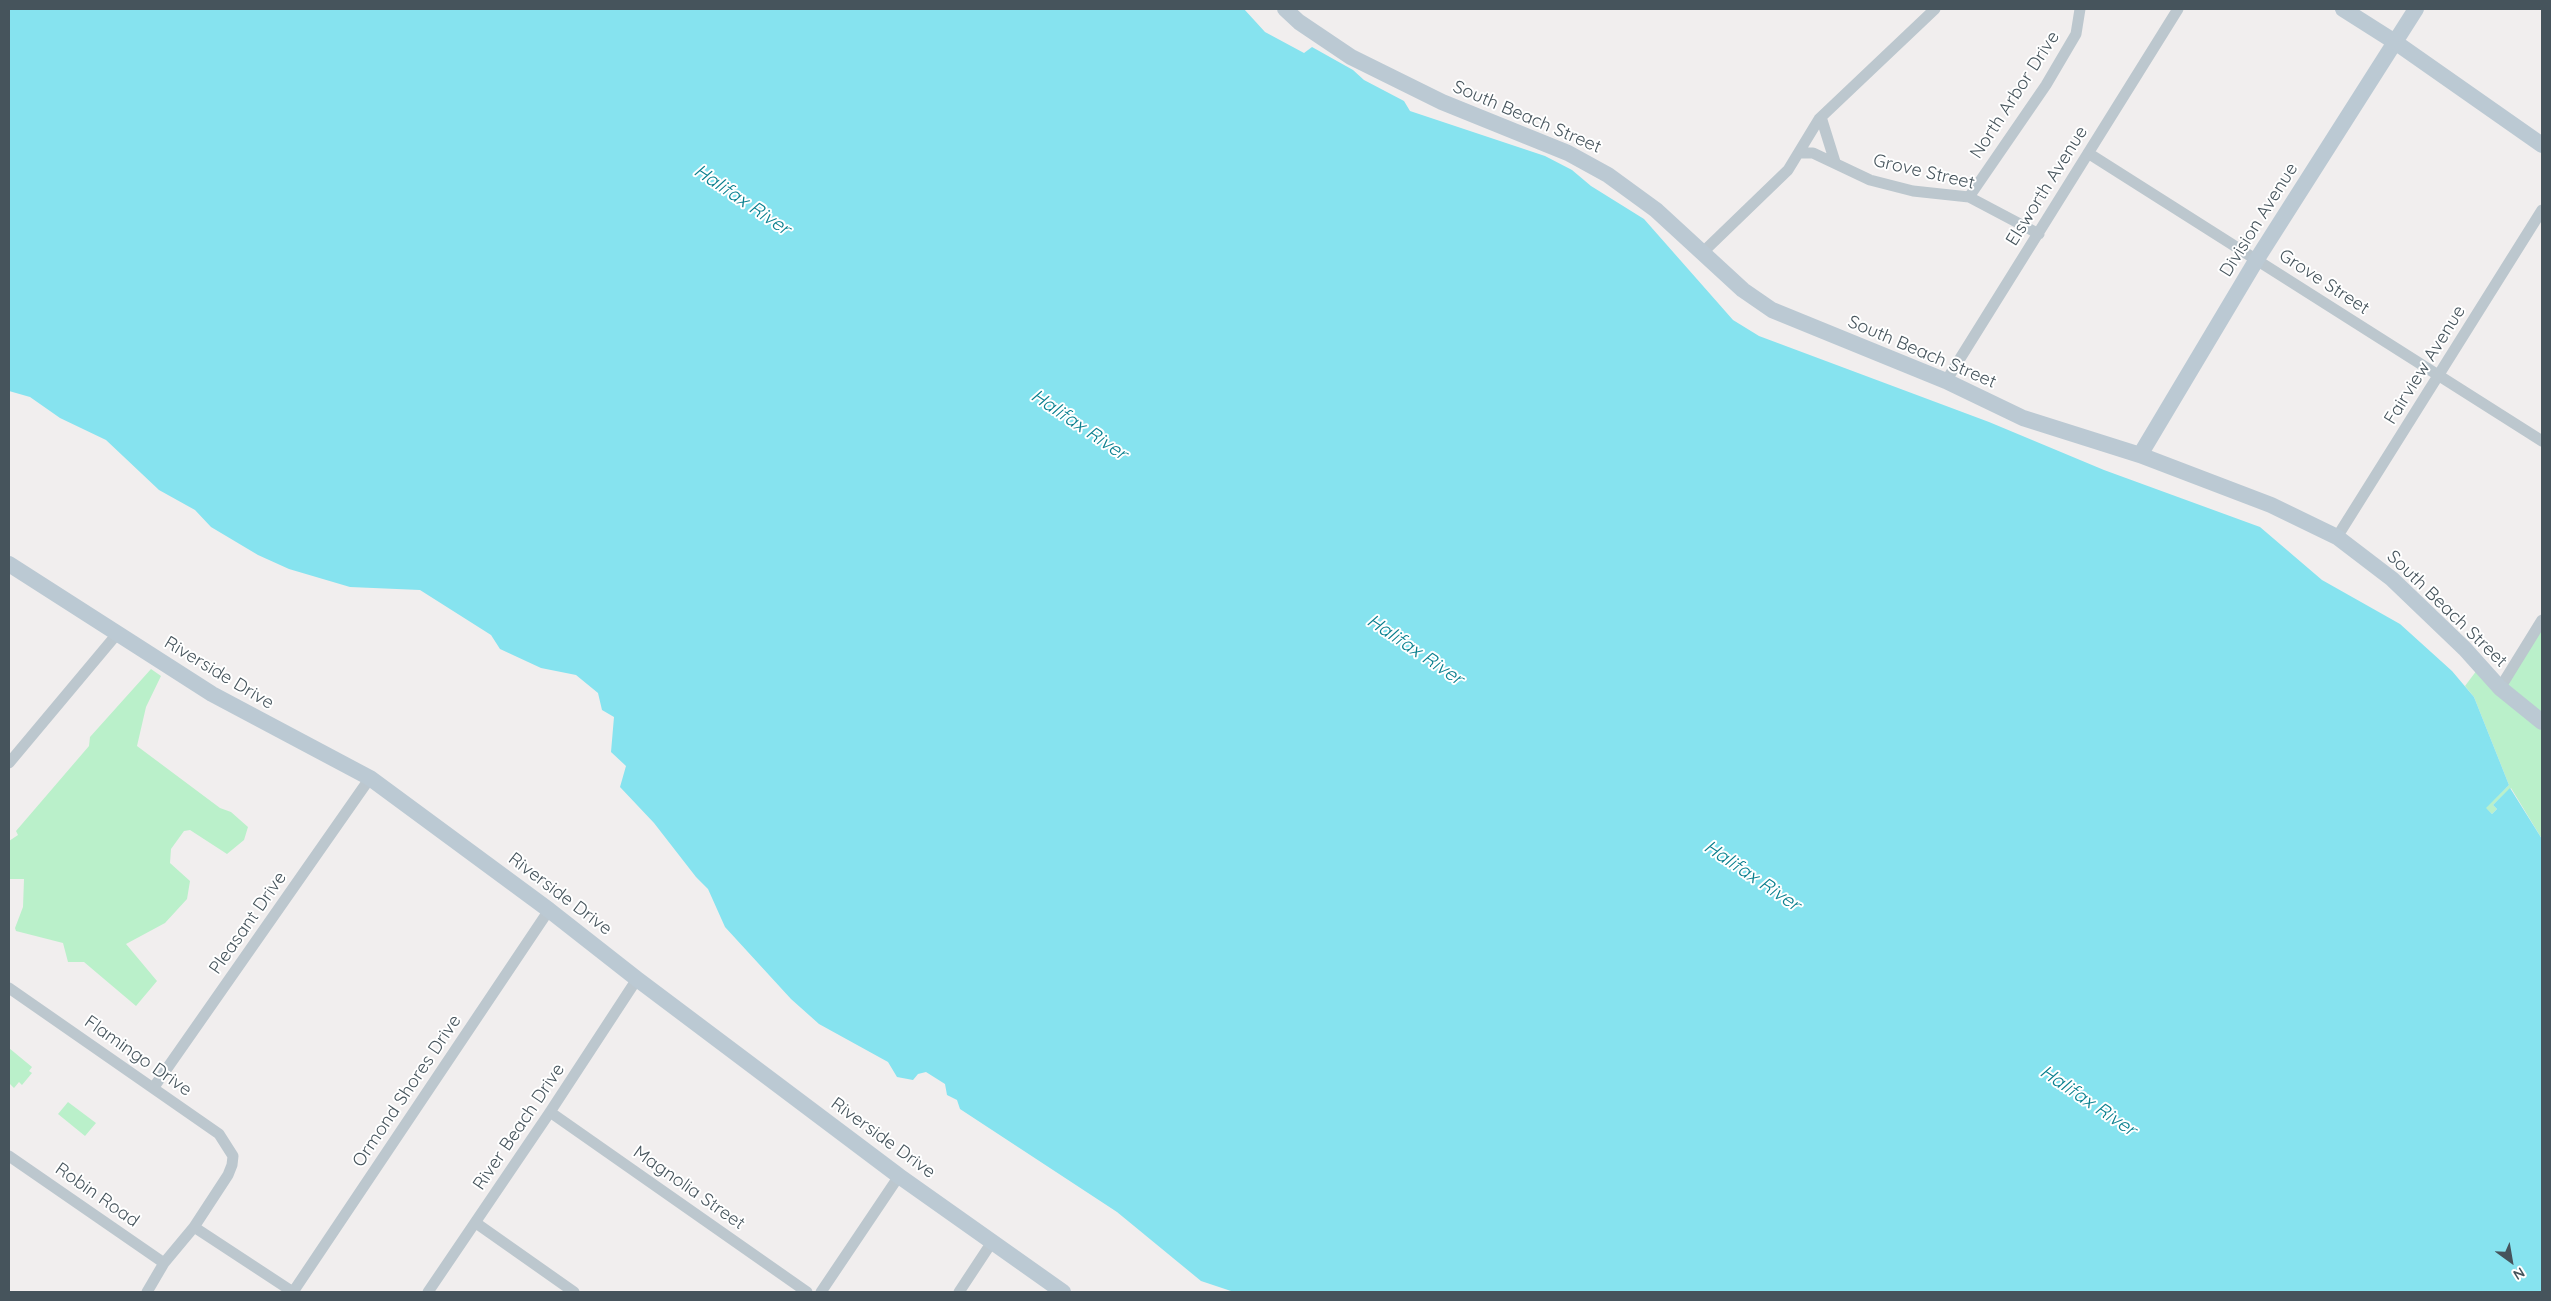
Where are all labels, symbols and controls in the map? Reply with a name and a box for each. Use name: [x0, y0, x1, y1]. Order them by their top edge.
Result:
street label: North Arbor Drive: [1966, 27, 2064, 163]
street label: South Beach Street: [1450, 76, 1604, 158]
street label: Elsworth Avenue: [2002, 122, 2092, 250]
street label: Grove Street: [1871, 150, 1977, 194]
water label: Halifax River: [690, 159, 794, 241]
street label: Division Avenue: [2215, 159, 2303, 281]
street label: Grove Street: [2275, 245, 2373, 319]
street label: Fairview Avenue: [2380, 302, 2470, 428]
street label: South Beach Street: [1845, 311, 1999, 393]
water label: Halifax River: [1027, 384, 1131, 466]
street label: South Beach Street: [2382, 546, 2512, 672]
water label: Halifax River: [1363, 609, 1467, 691]
street label: Riverside Drive: [160, 632, 278, 714]
water label: Halifax River: [1700, 835, 1804, 917]
street label: Riverside Drive: [504, 848, 616, 940]
street label: Pleasant Drive: [205, 868, 291, 978]
street label: Flamingo Drive: [80, 1011, 196, 1101]
street label: Ormond Shores Drive: [348, 1011, 466, 1171]
street label: River Beach Drive: [469, 1060, 569, 1194]
water label: Halifax River: [2036, 1060, 2140, 1142]
street label: Riverside Drive: [826, 1093, 940, 1183]
street label: Magnolia Street: [629, 1141, 749, 1235]
street label: Robin Road: [51, 1158, 143, 1232]
north arrow: [2486, 1236, 2536, 1286]
text: N: [2510, 1263, 2528, 1284]

